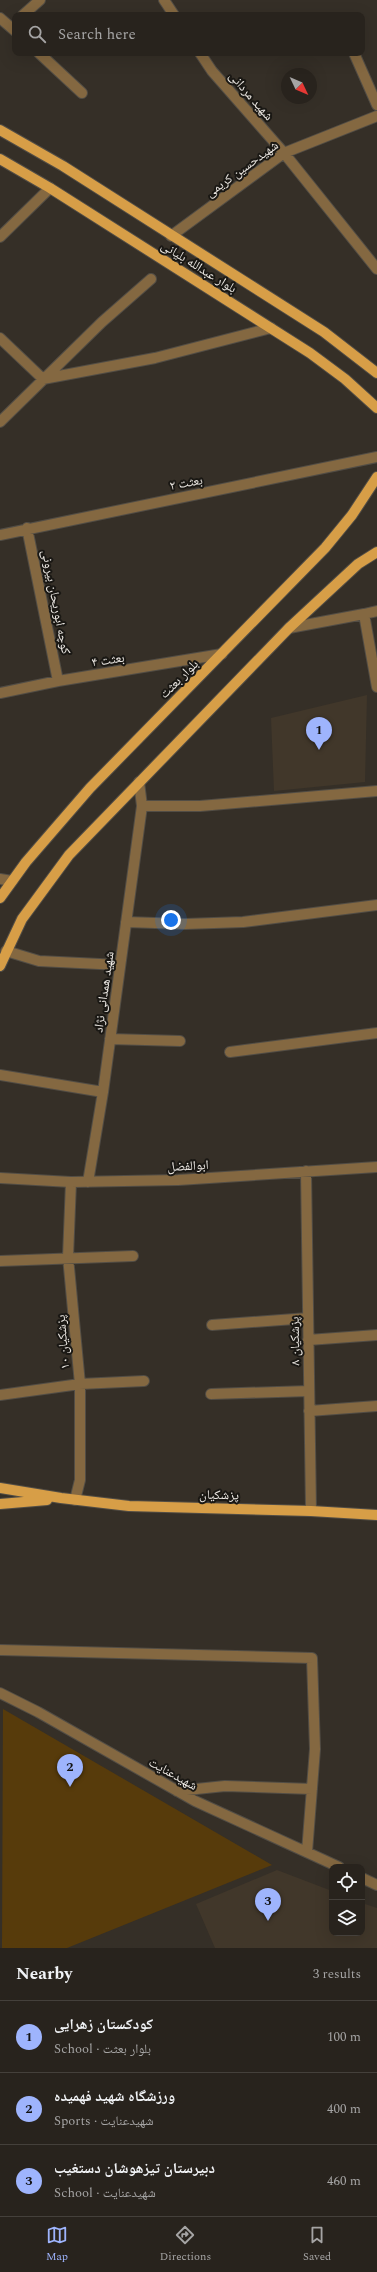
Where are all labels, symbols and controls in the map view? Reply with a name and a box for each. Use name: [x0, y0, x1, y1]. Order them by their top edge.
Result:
search box: [12, 12, 365, 56]
icon: search: [26, 23, 48, 45]
text: Search here: [58, 23, 136, 46]
street label: شهید مردانی: [224, 67, 278, 125]
north arrow: [281, 68, 317, 104]
street label: شهیدحسین کریمی: [201, 136, 283, 202]
street label: بلوار عبدالله بلیانی: [157, 236, 241, 298]
street label: بعثت ۲: [168, 470, 204, 496]
street label: کوچه ابوریحان بیرونی: [36, 548, 76, 657]
street label: بعثت ۴: [90, 648, 126, 672]
street label: بلوار بعثت: [155, 655, 203, 703]
pin: 1: [306, 717, 332, 750]
your location: [161, 910, 181, 930]
street label: شهید همدانی نژاد: [88, 950, 120, 1034]
street label: ابوالفضل: [167, 1155, 209, 1177]
street label: پزشکیان ۱۰: [51, 1314, 75, 1370]
street label: پزشکیان ۸: [285, 1316, 305, 1366]
street label: پزشکیان: [199, 1485, 239, 1505]
street label: شهیدعنایت: [145, 1752, 201, 1796]
pin: 2: [57, 1754, 83, 1787]
map controls: [329, 1864, 365, 1936]
button: locate: [329, 1864, 365, 1900]
pin: 3: [255, 1888, 281, 1921]
button: layers: [329, 1900, 365, 1936]
text: Nearby: [16, 1961, 72, 1987]
text: 3 results: [313, 1964, 361, 1984]
text: کودکستان زهرایی: [54, 2013, 153, 2036]
text: 1: [25, 2027, 33, 2047]
text: 100 m: [327, 2027, 361, 2047]
text: School · بلوار بعثت: [54, 2039, 151, 2059]
text: ورزشگاه شهید فهمیده: [54, 2085, 175, 2108]
text: 2: [25, 2099, 33, 2119]
text: 400 m: [327, 2099, 361, 2119]
text: Sports · شهیدعنایت: [54, 2111, 154, 2131]
text: دبیرستان تیزهوشان دستغيب: [54, 2157, 215, 2180]
text: 3: [25, 2171, 33, 2191]
text: 460 m: [327, 2171, 361, 2191]
text: School · شهیدعنایت: [54, 2183, 156, 2203]
tab: Map: [46, 2224, 68, 2265]
tab: Directions: [160, 2224, 211, 2265]
tab: Saved: [303, 2224, 331, 2265]

